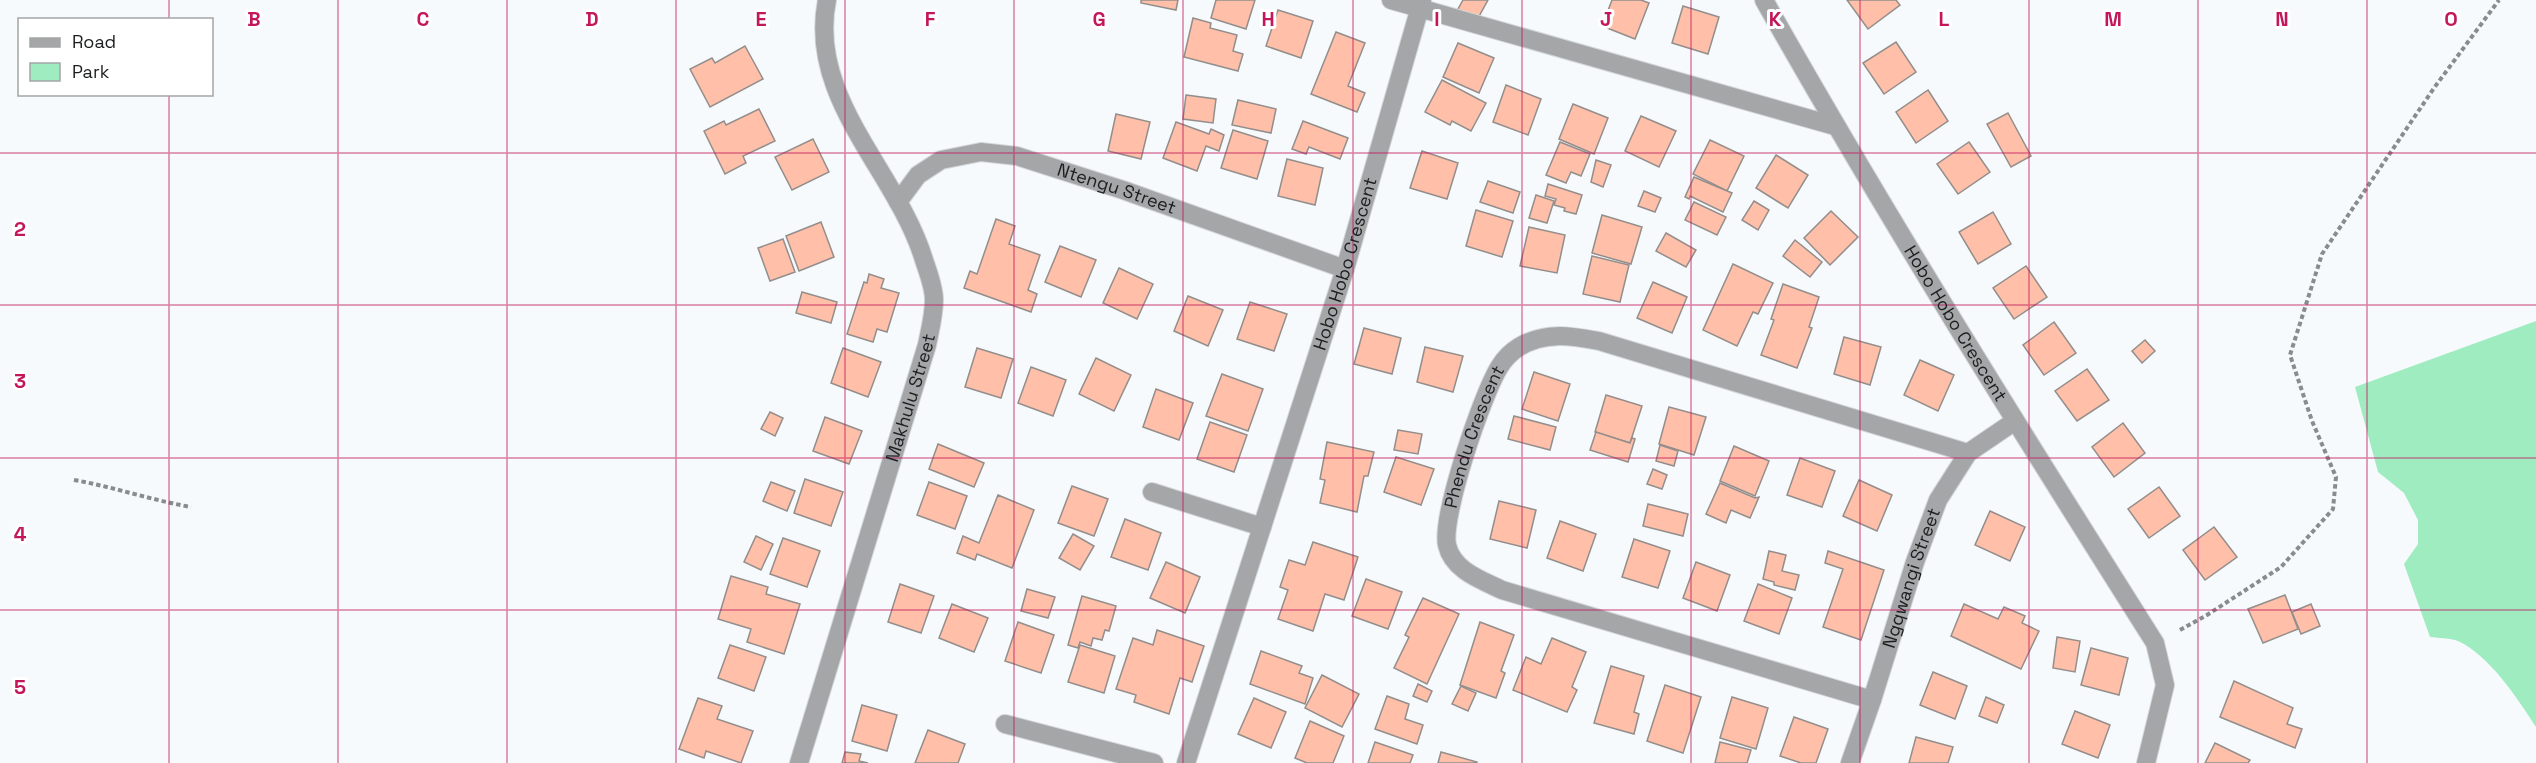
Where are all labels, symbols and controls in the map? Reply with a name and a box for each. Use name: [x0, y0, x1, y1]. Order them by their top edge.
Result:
text: B: [247, 6, 261, 32]
text: C: [417, 6, 430, 32]
text: D: [585, 6, 599, 32]
text: E: [755, 6, 767, 32]
text: F: [925, 6, 936, 32]
text: G: [1092, 6, 1106, 32]
text: H: [1261, 6, 1275, 32]
text: I: [1434, 6, 1440, 32]
text: J: [1600, 6, 1612, 32]
text: K: [1769, 6, 1782, 32]
text: L: [1939, 6, 1950, 32]
text: M: [2104, 6, 2122, 32]
text: N: [2275, 6, 2289, 32]
text: O: [2444, 6, 2458, 32]
legend: [18, 18, 213, 96]
text: Road: [72, 30, 116, 53]
text: Park: [72, 60, 110, 83]
street label: Ntengu Street: [1055, 158, 1179, 219]
street label: Hobo Hobo Crescent: [1308, 175, 1382, 353]
text: 2: [14, 216, 26, 242]
street label: Hobo Hobo Crescent: [1899, 241, 2013, 406]
street label: Makhulu Street: [880, 332, 940, 464]
street label: Phendu Crescent: [1439, 361, 1509, 510]
text: 3: [14, 368, 26, 394]
street label: Ngqwangi Street: [1877, 504, 1945, 651]
text: 4: [14, 521, 27, 547]
text: 5: [14, 674, 26, 700]

